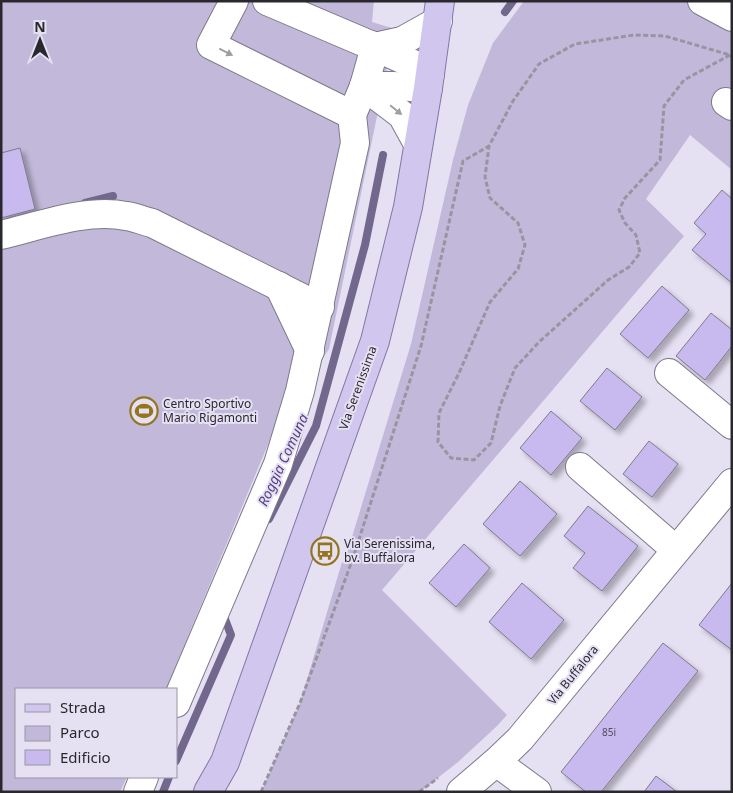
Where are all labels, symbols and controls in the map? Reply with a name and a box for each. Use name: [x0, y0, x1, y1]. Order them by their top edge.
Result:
north arrow: [15, 15, 65, 65]
text: N: [34, 17, 46, 36]
one-way arrow: [219, 49, 233, 57]
one-way arrow: [389, 105, 402, 116]
street label: Via Serenissima: [334, 344, 381, 432]
place label: Centro Sportivo Mario Rigamonti: [163, 395, 257, 426]
sports icon: Centro Sportivo Mario Rigamonti: [129, 396, 159, 426]
water label: Roggia Comuna: [253, 410, 312, 509]
place label: Via Serenissima, bv. Buffalora: [344, 535, 435, 566]
bus stop icon: Via Serenissima, bv. Buffalora: [310, 536, 340, 566]
street label: Via Buffalora: [543, 641, 602, 708]
legend: [15, 688, 178, 778]
text: Strada: [60, 697, 106, 717]
text: Parco: [60, 722, 100, 742]
house number: 85i: [602, 725, 616, 739]
text: Edificio: [60, 747, 111, 767]

